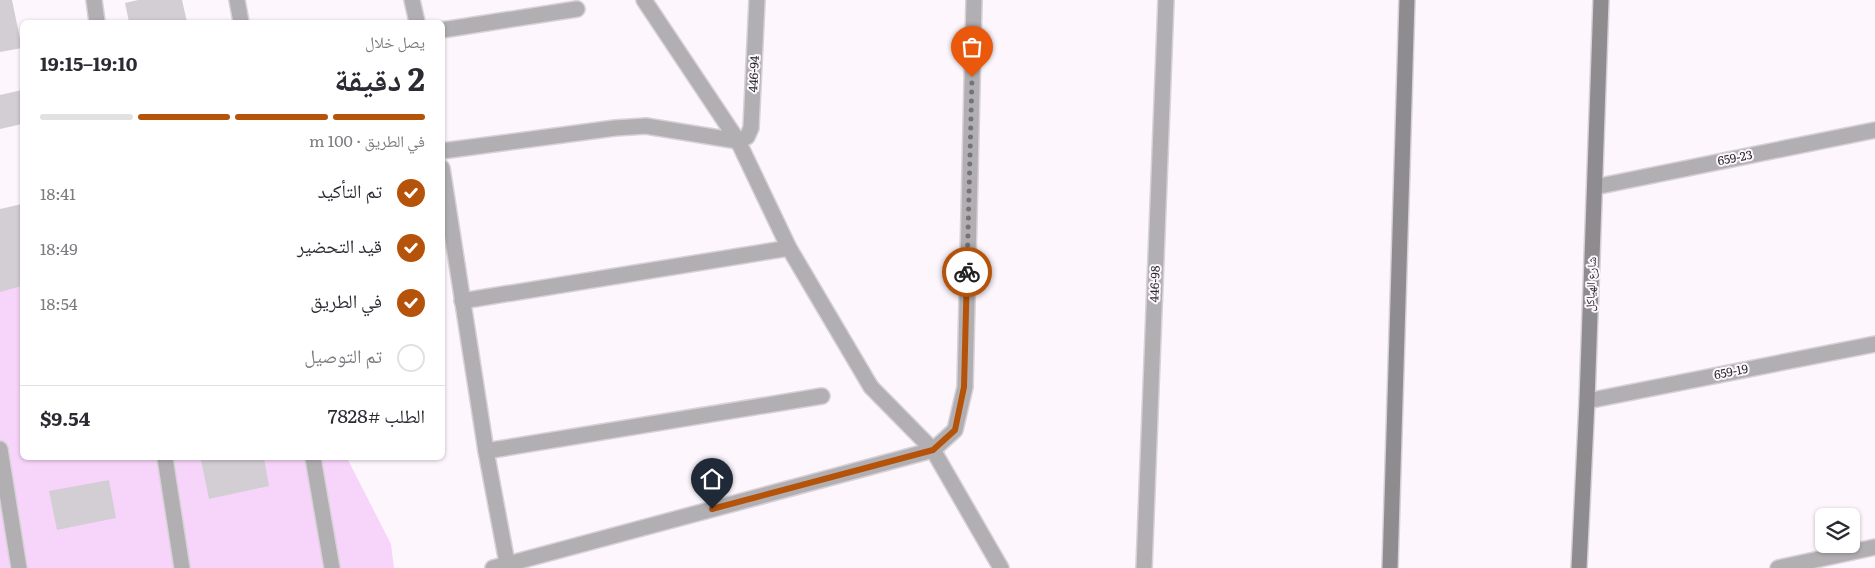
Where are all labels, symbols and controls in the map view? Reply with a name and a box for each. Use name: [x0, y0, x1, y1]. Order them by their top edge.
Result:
pin: [951, 26, 993, 77]
text: يصل خلال: [365, 29, 425, 53]
icon: bag: [958, 33, 986, 61]
text: 19:10–19:15: [40, 49, 137, 77]
text: 2 دقيقة: [334, 53, 425, 101]
street label: 446-94: [743, 55, 763, 93]
text: في الطريق · 100 m: [309, 128, 425, 152]
street label: 659-23: [1716, 145, 1754, 169]
text: تم التأكيد: [318, 176, 382, 204]
icon: check: [397, 179, 425, 207]
text: 18:41: [40, 181, 76, 205]
text: قيد التحضير: [297, 231, 382, 259]
icon: check: [397, 234, 425, 262]
text: 18:49: [40, 236, 78, 260]
courier: [942, 247, 992, 297]
street label: شارع الهياكل: [1580, 256, 1600, 312]
icon: bike: [953, 258, 981, 286]
street label: 446-98: [1144, 265, 1164, 303]
text: في الطريق: [310, 286, 382, 314]
icon: check: [397, 289, 425, 317]
text: 18:54: [40, 291, 78, 315]
text: تم التوصيل: [304, 341, 382, 369]
street label: 659-19: [1712, 359, 1749, 383]
text: الطلب #7828: [328, 401, 425, 429]
text: $9.54: [40, 404, 90, 432]
pin: [691, 458, 733, 509]
icon: home: [698, 465, 726, 493]
map controls: [1815, 508, 1860, 553]
button: layers: [1815, 508, 1860, 553]

